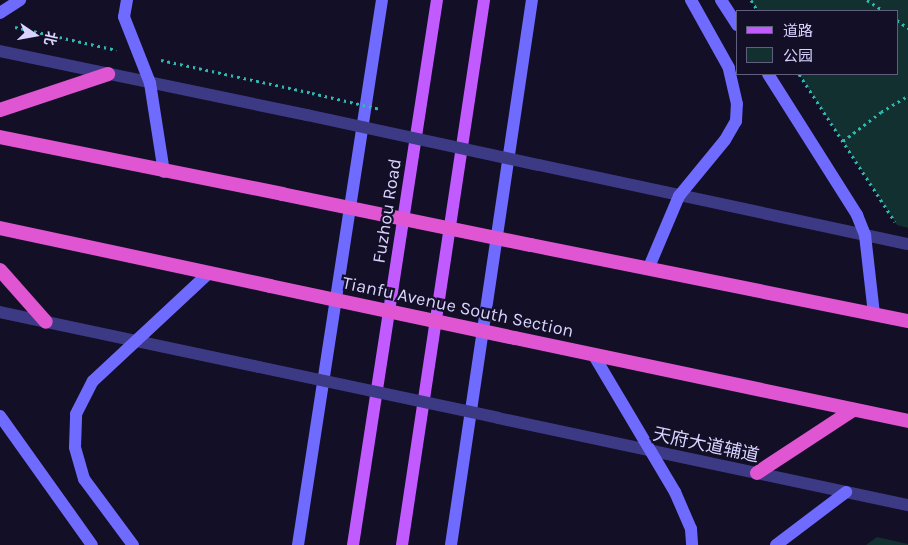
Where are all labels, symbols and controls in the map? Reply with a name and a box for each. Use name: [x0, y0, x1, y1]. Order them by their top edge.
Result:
north arrow: [10, 10, 60, 60]
legend: [736, 10, 898, 75]
text: 道路: [783, 22, 813, 40]
text: 北: [40, 30, 60, 47]
text: 公园: [783, 47, 813, 65]
street label: Fuzhou Road: [368, 157, 406, 265]
street label: Tianfu Avenue South Section: [340, 272, 576, 342]
street label: 天府大道辅道: [651, 423, 761, 467]

